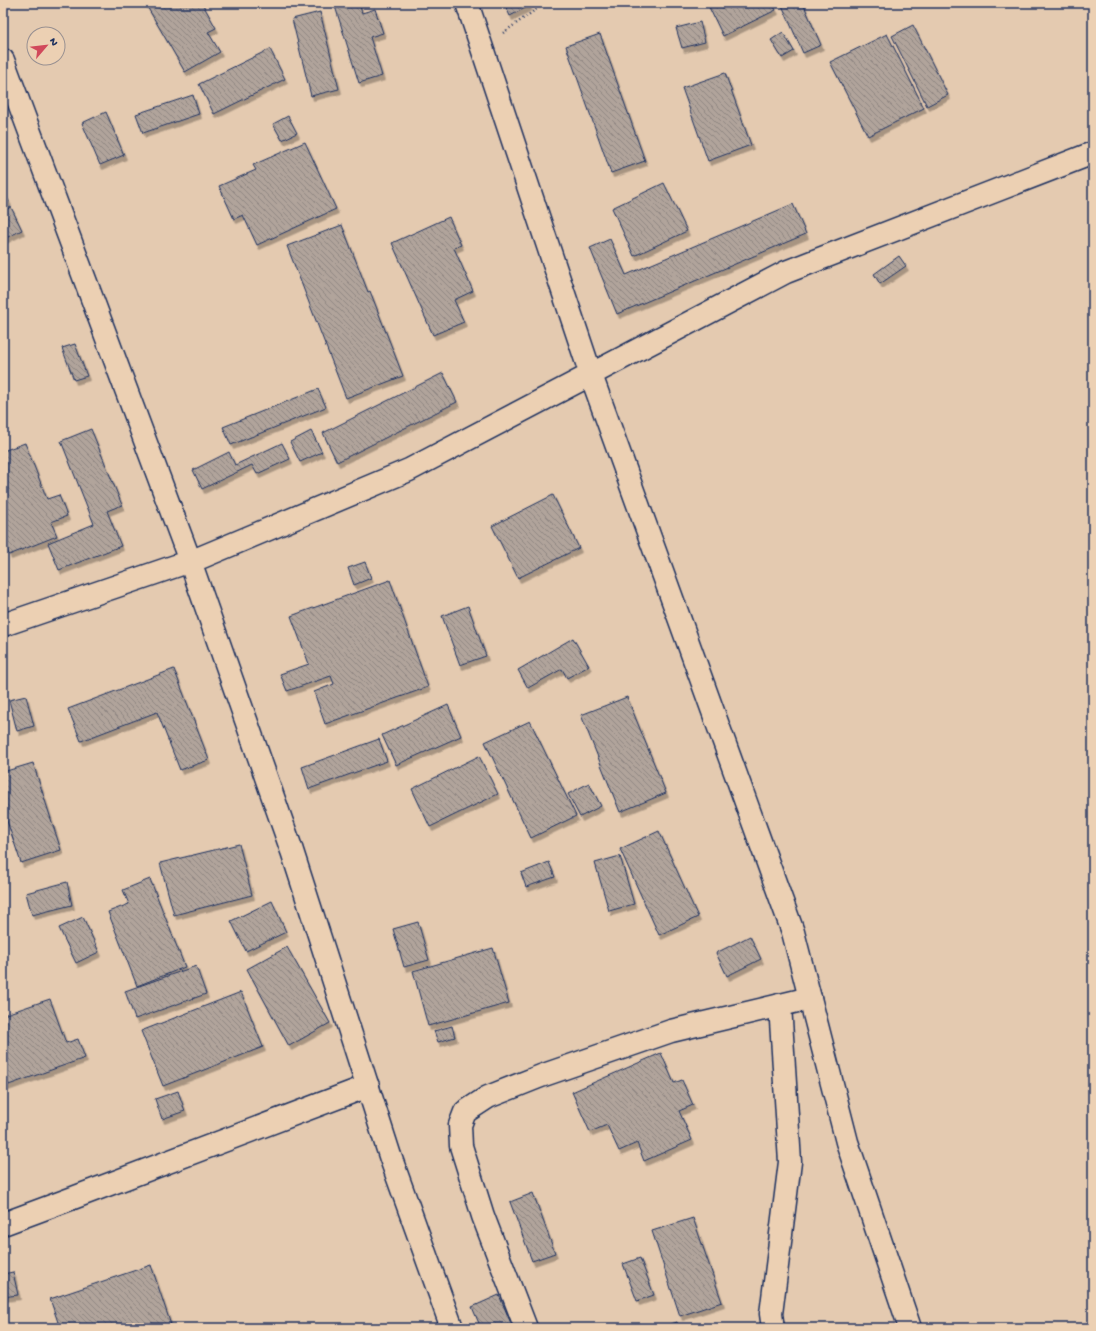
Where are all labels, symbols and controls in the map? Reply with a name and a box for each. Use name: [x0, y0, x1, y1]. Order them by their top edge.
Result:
north arrow: [26, 26, 66, 66]
text: N: [46, 36, 60, 48]

